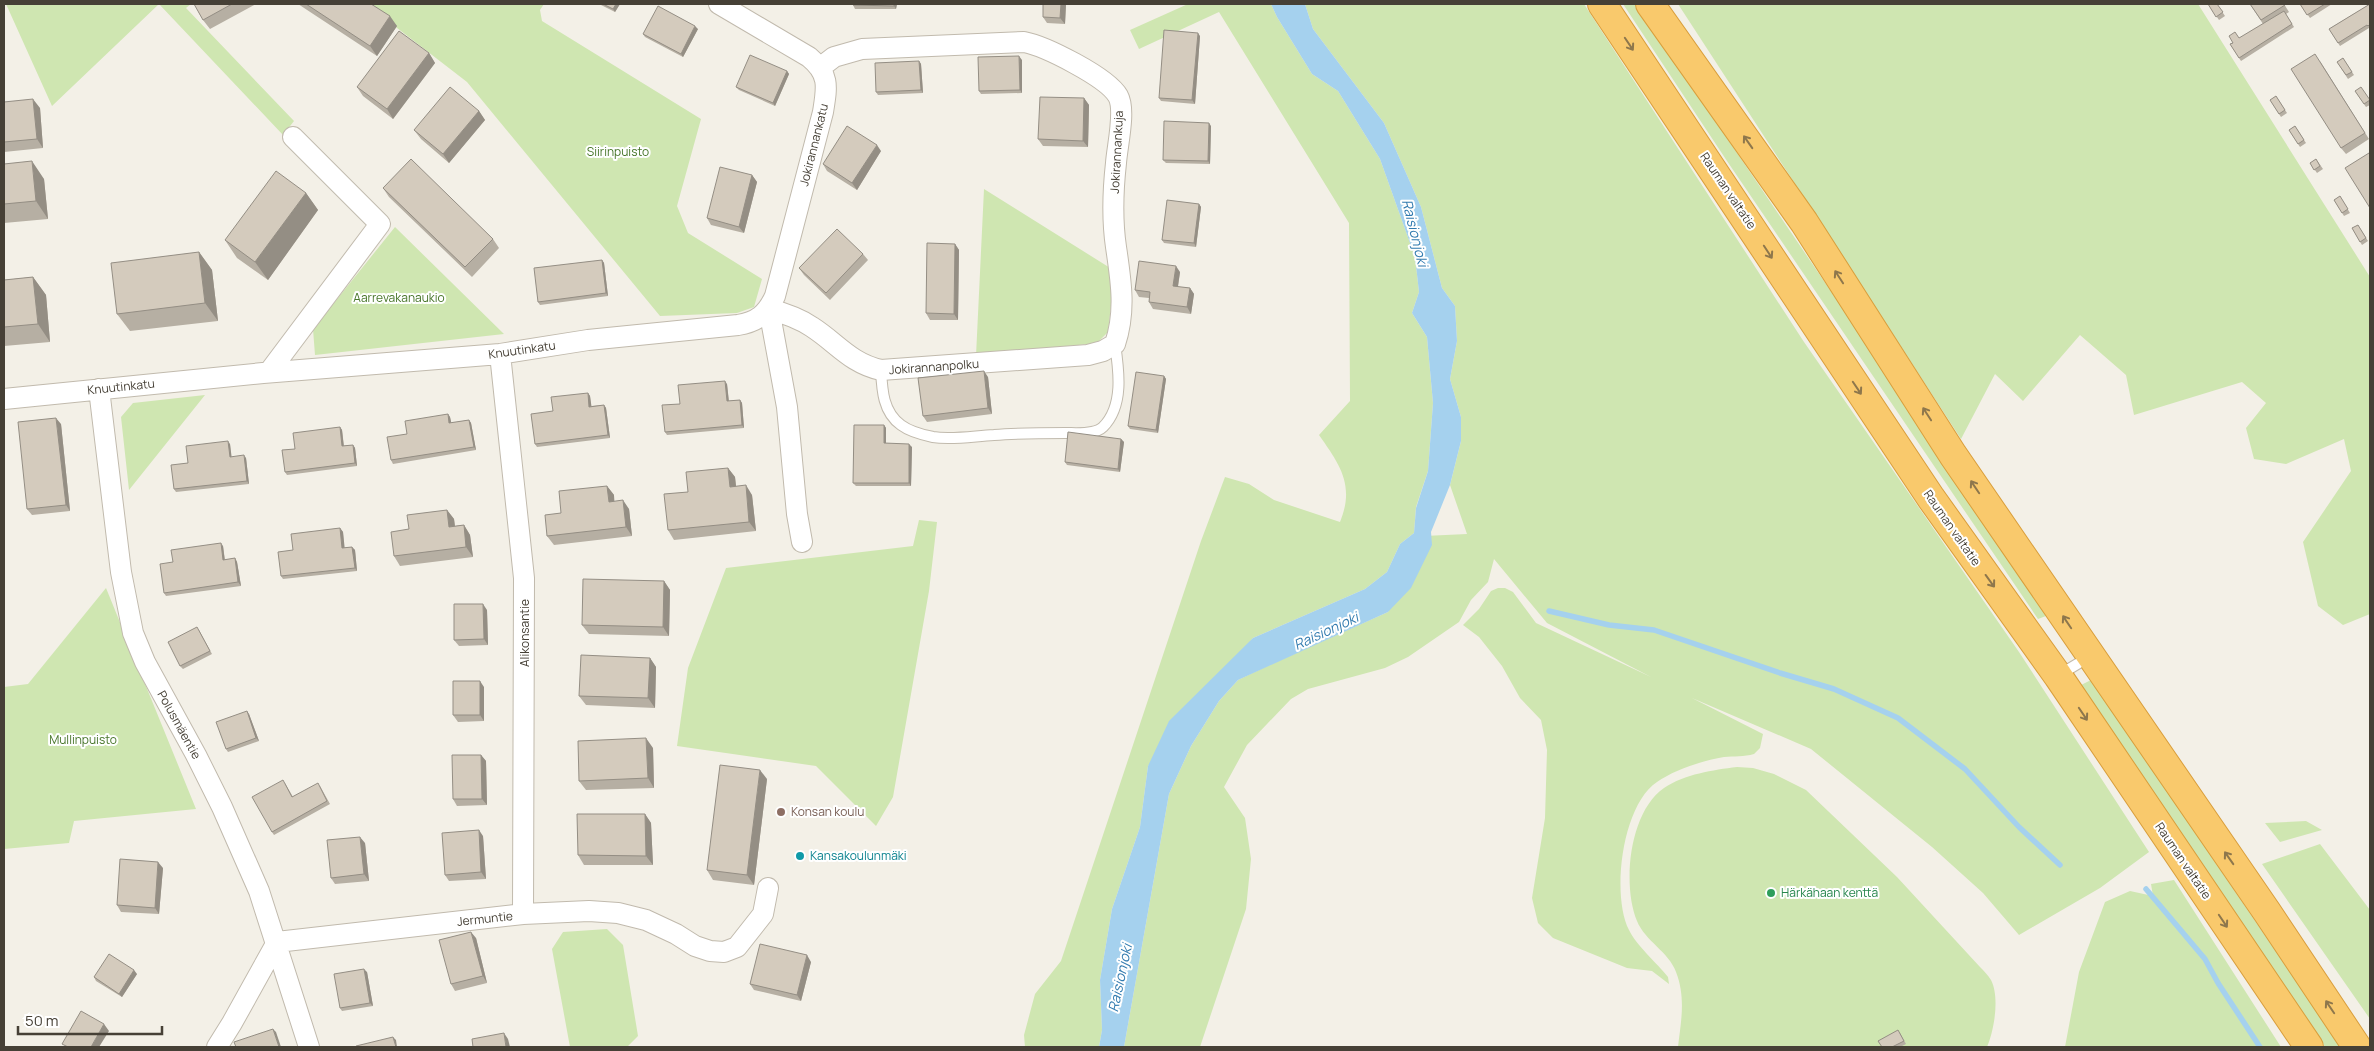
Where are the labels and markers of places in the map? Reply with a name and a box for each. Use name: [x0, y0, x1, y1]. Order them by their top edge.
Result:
place label: Konsan koulu: [791, 803, 864, 820]
marker: Konsan koulu: [775, 806, 787, 818]
place label: Kansakoulunmäki: [810, 847, 907, 864]
marker: Kansakoulunmäki: [794, 850, 806, 862]
place label: Härkähaan kenttä: [1781, 884, 1878, 901]
marker: Härkähaan kenttä: [1765, 887, 1777, 899]

